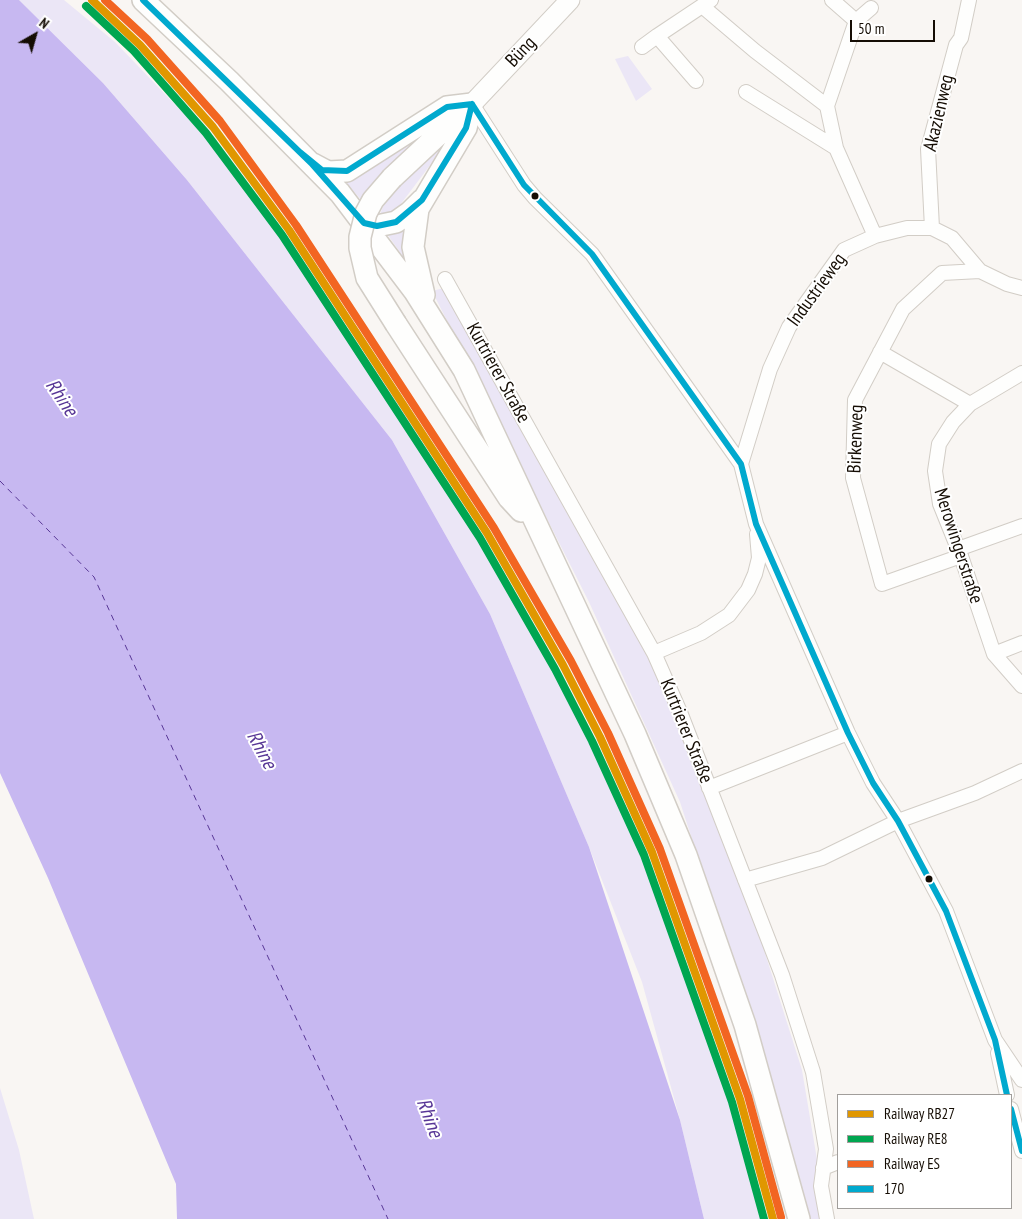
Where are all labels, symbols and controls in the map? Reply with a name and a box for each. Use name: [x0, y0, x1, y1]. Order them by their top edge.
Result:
north arrow: [10, 10, 60, 60]
scale bar: [852, 10, 937, 42]
text: N: [36, 14, 53, 33]
text: 50 m: [858, 19, 884, 38]
street label: Büng: [501, 32, 541, 72]
street label: Akazienweg: [919, 72, 959, 154]
unlabelled marker: [530, 191, 540, 201]
street label: Industrieweg: [783, 249, 851, 331]
street label: Kurtrierer Straße: [461, 319, 535, 427]
water label: Rhine: [40, 375, 82, 421]
street label: Birkenweg: [843, 404, 869, 474]
street label: Merowingerstraße: [929, 486, 987, 606]
street label: Kurtrierer Straße: [655, 675, 717, 787]
water label: Rhine: [241, 727, 281, 773]
unlabelled marker: [924, 874, 934, 884]
legend: [837, 1094, 1012, 1209]
water label: Rhine: [411, 1095, 447, 1141]
text: Railway RB27: [884, 1104, 955, 1123]
text: Railway RE8: [884, 1129, 948, 1148]
text: Railway ES: [884, 1154, 940, 1173]
text: 170: [884, 1179, 904, 1198]

